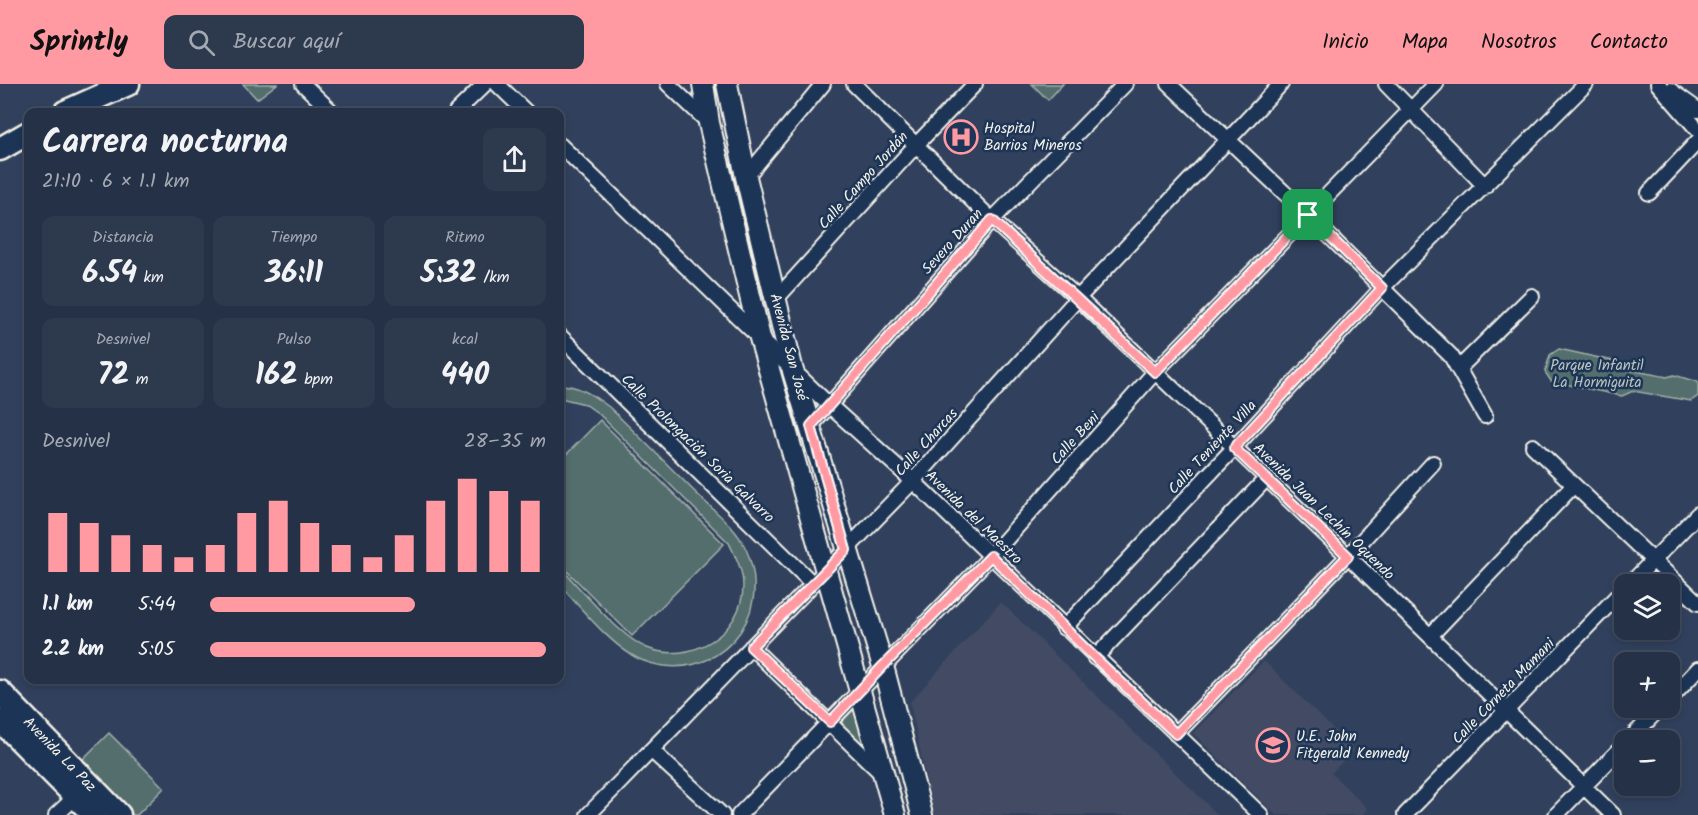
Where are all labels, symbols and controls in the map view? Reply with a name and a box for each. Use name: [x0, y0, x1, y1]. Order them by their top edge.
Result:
search box: [164, 15, 584, 69]
text: Sprintly: [30, 20, 128, 65]
text: Buscar aquí: [233, 25, 340, 60]
icon: search: [185, 26, 218, 59]
text: Inicio: [1322, 26, 1369, 59]
text: Mapa: [1402, 26, 1448, 59]
text: Nosotros: [1481, 26, 1557, 59]
text: Contacto: [1590, 26, 1668, 59]
text: Carrera nocturna: [42, 117, 288, 170]
place label: Hospital Barrios Mineros: [984, 117, 1082, 158]
hospital icon: Hospital Barrios Mineros: [943, 119, 979, 155]
street label: Calle Campo Jordán: [813, 126, 915, 235]
button: share: [483, 128, 546, 191]
text: 21:10 · 6 × 1.1 km: [42, 166, 189, 198]
pin: [1282, 189, 1333, 240]
icon: arrive: [1291, 198, 1324, 231]
street label: Severo Duran: [916, 203, 989, 280]
text: Distancia: [92, 225, 154, 250]
text: Tiempo: [270, 225, 318, 250]
text: Ritmo: [445, 225, 485, 250]
text: 6.54: [82, 250, 137, 298]
text: 36:11: [265, 250, 323, 298]
text: 5:32: [421, 250, 477, 298]
text: km: [137, 265, 164, 290]
text: /km: [477, 265, 509, 290]
street label: Avenida San José: [762, 291, 814, 405]
text: Desnivel: [96, 327, 150, 352]
text: Pulso: [277, 327, 311, 352]
text: kcal: [452, 327, 478, 352]
text: 72: [98, 352, 129, 400]
text: 162: [255, 352, 298, 400]
text: 440: [441, 352, 489, 400]
park label: Parque Infantil La Hormiguita: [1550, 354, 1644, 395]
text: m: [129, 367, 148, 392]
text: bpm: [298, 367, 333, 392]
street label: Calle Prolongación Soria Galvarro: [615, 369, 780, 529]
street label: Calle Teniente Villa: [1162, 395, 1263, 500]
street label: Calle Charcas: [889, 403, 965, 482]
street label: Calle Beni: [1045, 406, 1107, 470]
text: Desnivel: [42, 426, 110, 458]
text: 28–35 m: [464, 426, 546, 458]
street label: Avenida Juan Lechín Oquendo: [1247, 437, 1400, 586]
street label: Avenida del Maestro: [919, 465, 1028, 571]
map controls: [1614, 574, 1680, 796]
button: layers: [1614, 574, 1680, 640]
text: 1.1 km: [42, 589, 93, 621]
text: 5:44: [138, 589, 176, 621]
street label: Calle Corneta Mamani: [1446, 632, 1562, 750]
text: 2.2 km: [42, 634, 104, 666]
text: 5:05: [138, 634, 174, 666]
button: +: [1614, 652, 1680, 718]
street label: Avenida La Paz: [17, 711, 102, 798]
place label: U.E. John Fitgerald Kennedy: [1296, 725, 1410, 766]
school or university icon: U.E. John Fitgerald Kennedy: [1255, 727, 1291, 763]
button: −: [1614, 730, 1680, 796]

